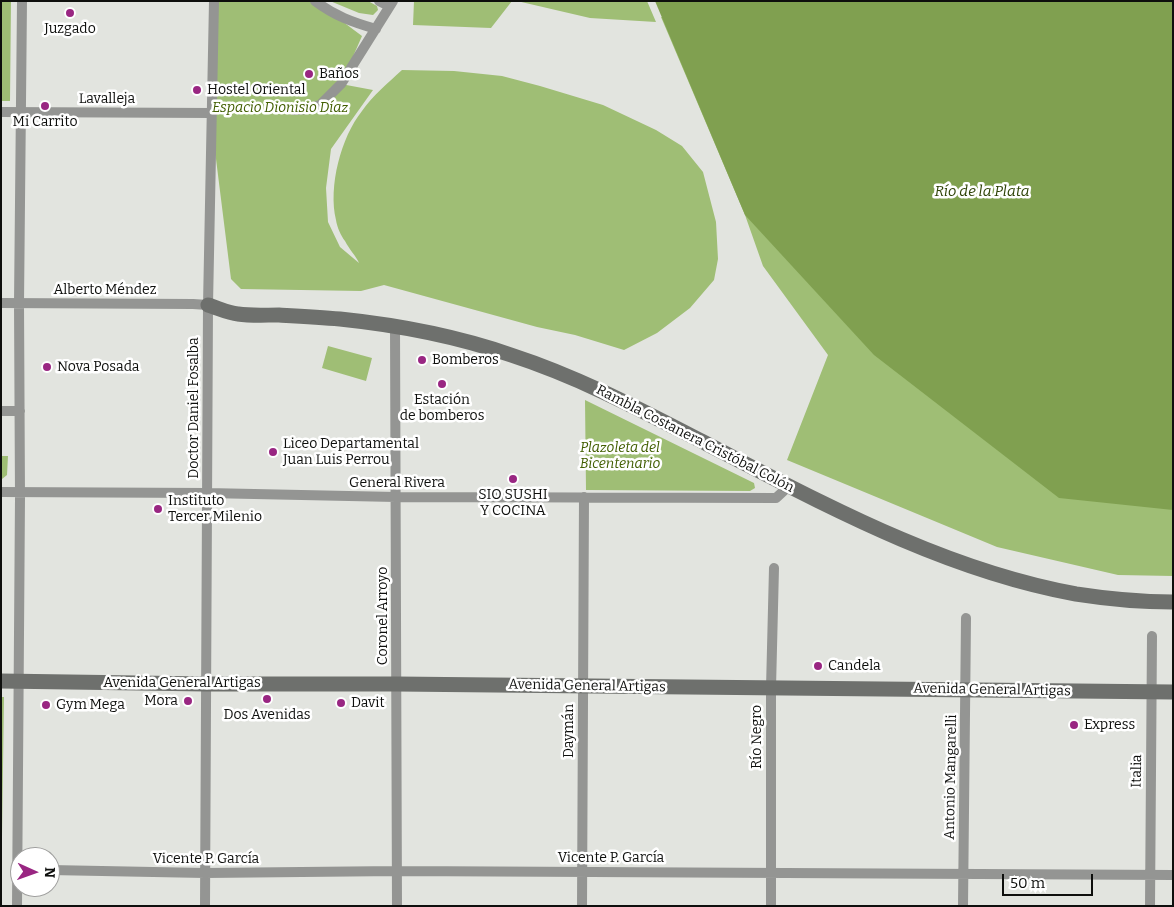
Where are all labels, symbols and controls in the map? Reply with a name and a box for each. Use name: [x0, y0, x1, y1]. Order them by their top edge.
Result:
marker: Juzgado: [64, 7, 76, 19]
place label: Juzgado: [44, 21, 96, 37]
place label: Baños: [319, 66, 359, 82]
marker: Baños: [303, 68, 315, 80]
place label: Hostel Oriental: [207, 82, 306, 98]
marker: Hostel Oriental: [191, 84, 203, 96]
street label: Lavalleja: [79, 91, 135, 107]
marker: Mi Carrito: [39, 100, 51, 112]
park label: Espacio Dionisio Díaz: [212, 100, 348, 116]
place label: Mi Carrito: [13, 114, 77, 130]
water label: Río de la Plata: [934, 183, 1030, 201]
street label: Alberto Méndez: [54, 282, 156, 298]
street label: Doctor Daniel Fosalba: [186, 337, 202, 479]
place label: Bomberos: [432, 352, 499, 368]
marker: Bomberos: [416, 354, 428, 366]
place label: Nova Posada: [57, 359, 139, 375]
marker: Nova Posada: [41, 361, 53, 373]
marker: Estación de bomberos: [436, 378, 448, 390]
street label: Rambla Costanera Cristóbal Colón: [593, 382, 797, 496]
place label: Estación de bomberos: [400, 392, 484, 424]
place label: Liceo Departamental Juan Luis Perrou: [283, 436, 419, 468]
park label: Plazoleta del Bicentenario: [580, 440, 660, 472]
marker: Liceo Departamental Juan Luis Perrou: [267, 446, 279, 458]
marker: SIO SUSHI Y COCINA: [507, 473, 519, 485]
street label: General Rivera: [349, 475, 445, 491]
place label: SIO SUSHI Y COCINA: [478, 487, 548, 520]
place label: Instituto Tercer Milenio: [168, 493, 262, 526]
marker: Instituto Tercer Milenio: [152, 503, 164, 515]
street label: Coronel Arroyo: [375, 567, 391, 665]
place label: Candela: [828, 658, 881, 674]
marker: Candela: [812, 660, 824, 672]
street label: Avenida General Artigas: [103, 675, 261, 691]
street label: Avenida General Artigas: [508, 676, 666, 696]
street label: Avenida General Artigas: [913, 680, 1071, 700]
place label: Mora: [144, 693, 178, 709]
marker: Dos Avenidas: [261, 693, 273, 705]
marker: Mora: [182, 695, 194, 707]
place label: Davit: [351, 695, 385, 711]
place label: Gym Mega: [56, 697, 125, 713]
marker: Davit: [335, 697, 347, 709]
marker: Gym Mega: [40, 699, 52, 711]
street label: Daymán: [561, 704, 577, 758]
street label: Río Negro: [749, 705, 765, 769]
place label: Dos Avenidas: [223, 707, 311, 723]
street label: Antonio Mangarelli: [942, 714, 960, 840]
place label: Express: [1084, 717, 1135, 733]
marker: Express: [1068, 719, 1080, 731]
street label: Italia: [1128, 754, 1146, 788]
north arrow: [10, 847, 60, 897]
street label: Vicente P. García: [558, 850, 664, 866]
street label: Vicente P. García: [153, 851, 259, 867]
scale bar: [1004, 864, 1095, 896]
text: N: [41, 867, 58, 878]
text: 50 m: [1010, 874, 1045, 892]

